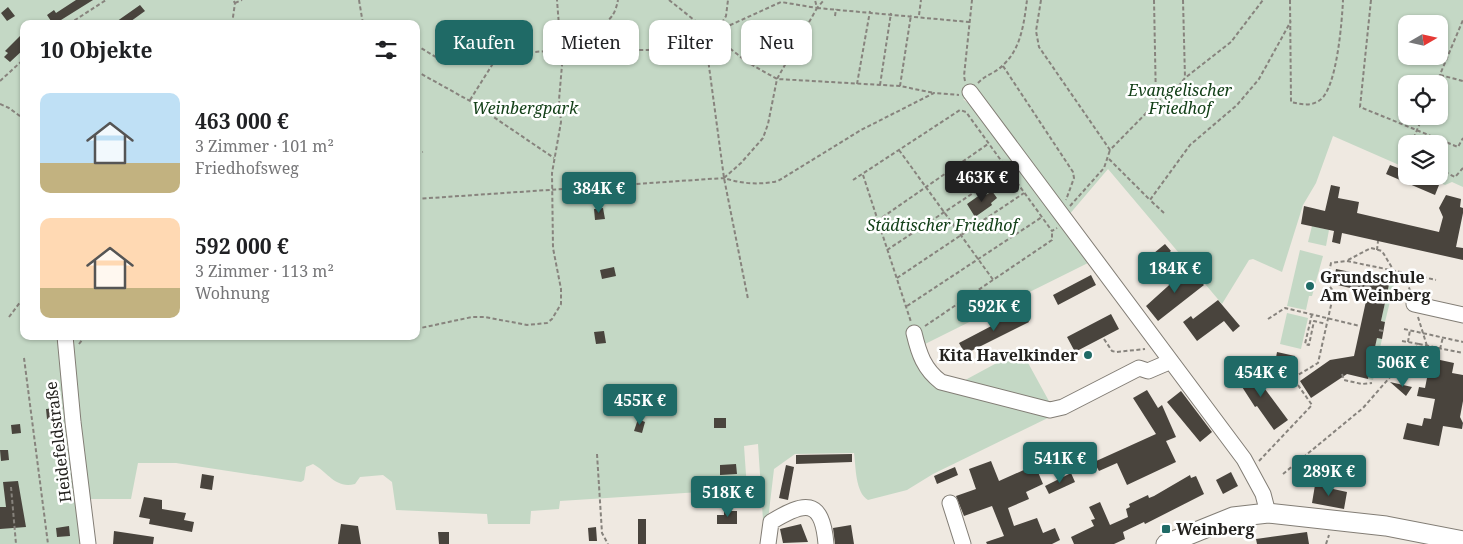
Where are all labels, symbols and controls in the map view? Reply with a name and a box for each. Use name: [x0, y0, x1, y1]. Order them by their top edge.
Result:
north arrow: [1398, 15, 1448, 65]
map controls: [1398, 15, 1448, 185]
chip: Kaufen: [435, 20, 533, 65]
chip: Mieten: [543, 20, 639, 65]
chip: Filter: [649, 20, 731, 65]
chip: Neu: [741, 20, 812, 65]
text: 10 Objekte: [40, 36, 153, 64]
icon: filters: [372, 36, 400, 64]
button: locate: [1398, 75, 1448, 125]
park label: Evangelischer Friedhof: [1127, 79, 1233, 119]
park label: Weinbergpark: [472, 97, 579, 119]
text: 463 000 €: [195, 107, 289, 135]
icon: home: [80, 113, 140, 173]
text: 3 Zimmer · 101 m²: [195, 135, 334, 157]
button: layers: [1398, 135, 1448, 185]
text: Friedhofsweg: [195, 157, 299, 179]
pin: 463K €: [941, 160, 1023, 203]
text: 463K €: [956, 166, 1008, 188]
pin: 384K €: [558, 172, 640, 214]
text: 384K €: [573, 177, 625, 199]
park label: Städtischer Friedhof: [866, 214, 1020, 236]
text: 592 000 €: [195, 232, 289, 260]
icon: home: [80, 238, 140, 298]
pin: 184K €: [1134, 252, 1216, 294]
text: 184K €: [1149, 257, 1201, 279]
text: 3 Zimmer · 113 m²: [195, 260, 334, 282]
place label: Grundschule Am Weinberg: [1320, 266, 1430, 306]
marker: Grundschule Am Weinberg: [1304, 280, 1316, 292]
text: Wohnung: [195, 282, 270, 304]
pin: 592K €: [953, 290, 1035, 332]
text: 592K €: [968, 295, 1020, 317]
place label: Kita Havelkinder: [939, 344, 1079, 366]
pin: 506K €: [1362, 346, 1444, 388]
marker: Kita Havelkinder: [1082, 349, 1094, 361]
text: 506K €: [1377, 351, 1429, 373]
pin: 454K €: [1220, 356, 1302, 398]
text: 454K €: [1235, 361, 1287, 383]
street label: Heidefeldstraße: [40, 380, 76, 504]
pin: 455K €: [599, 384, 681, 426]
text: 455K €: [614, 389, 666, 411]
pin: 541K €: [1019, 442, 1101, 484]
text: 541K €: [1034, 447, 1086, 469]
pin: 289K €: [1288, 454, 1370, 497]
text: 289K €: [1303, 460, 1355, 482]
pin: 518K €: [687, 476, 769, 518]
text: 518K €: [702, 481, 754, 503]
place label: Weinberg: [1176, 518, 1254, 540]
marker: Weinberg: [1160, 523, 1172, 535]

